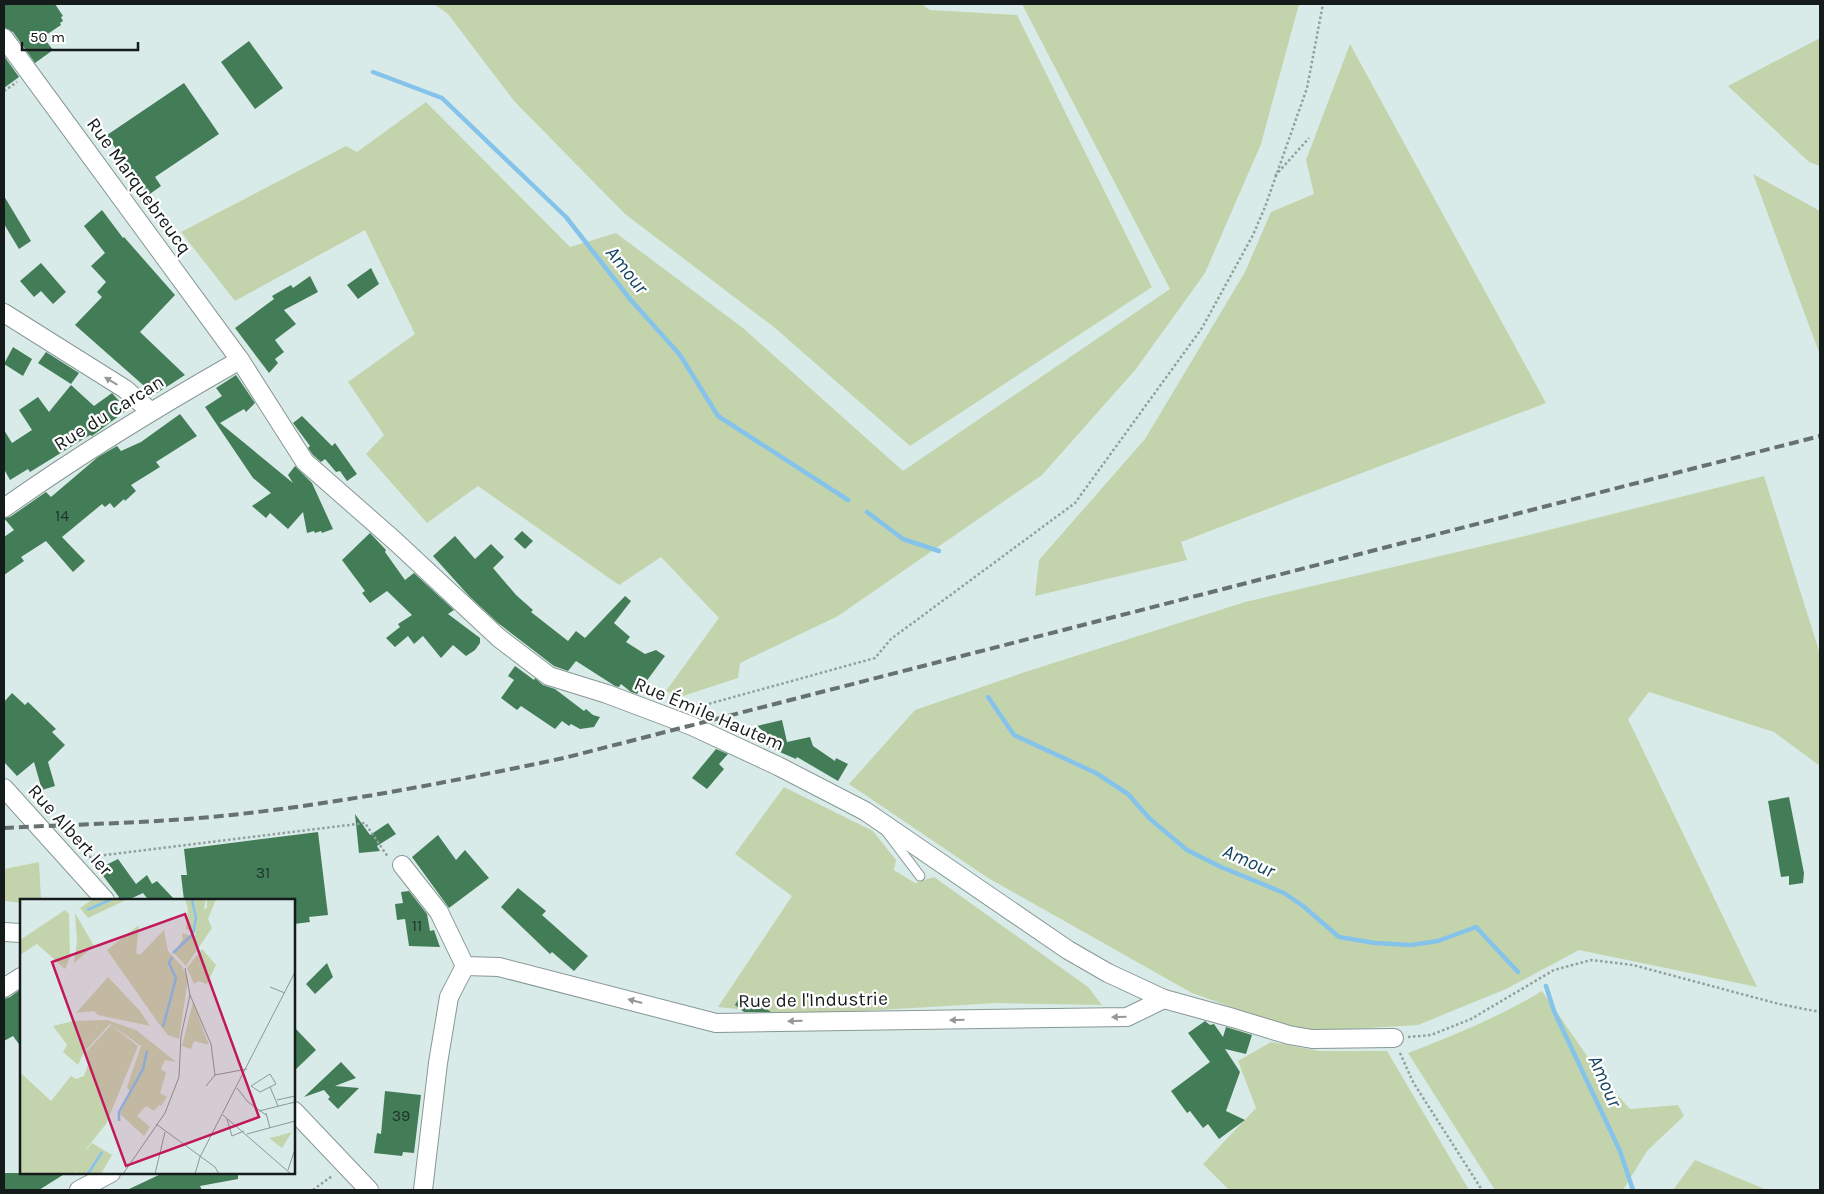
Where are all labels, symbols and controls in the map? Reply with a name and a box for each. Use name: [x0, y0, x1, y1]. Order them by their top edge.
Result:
scale bar: [22, 20, 139, 52]
text: 50 m: [30, 28, 65, 46]
street label: Rue Marquebreucq: [82, 113, 196, 259]
water label: Amour: [601, 241, 654, 299]
street label: Rue du Carcan: [50, 370, 168, 456]
one-way arrow: [105, 377, 118, 386]
house number: 14: [55, 506, 69, 525]
street label: Rue Émile Hautem: [631, 672, 788, 755]
street label: Rue Albert Ier: [23, 780, 117, 880]
water label: Amour: [1219, 839, 1280, 883]
house number: 31: [256, 863, 270, 882]
inset map: [20, 899, 295, 1174]
house number: 11: [412, 916, 422, 935]
street label: Rue de l'Industrie: [738, 988, 888, 1012]
one-way arrow: [627, 997, 642, 1005]
one-way arrow: [1111, 1013, 1127, 1021]
one-way arrow: [949, 1016, 965, 1024]
one-way arrow: [786, 1018, 802, 1026]
water label: Amour: [1583, 1051, 1627, 1112]
house number: 39: [392, 1106, 410, 1125]

